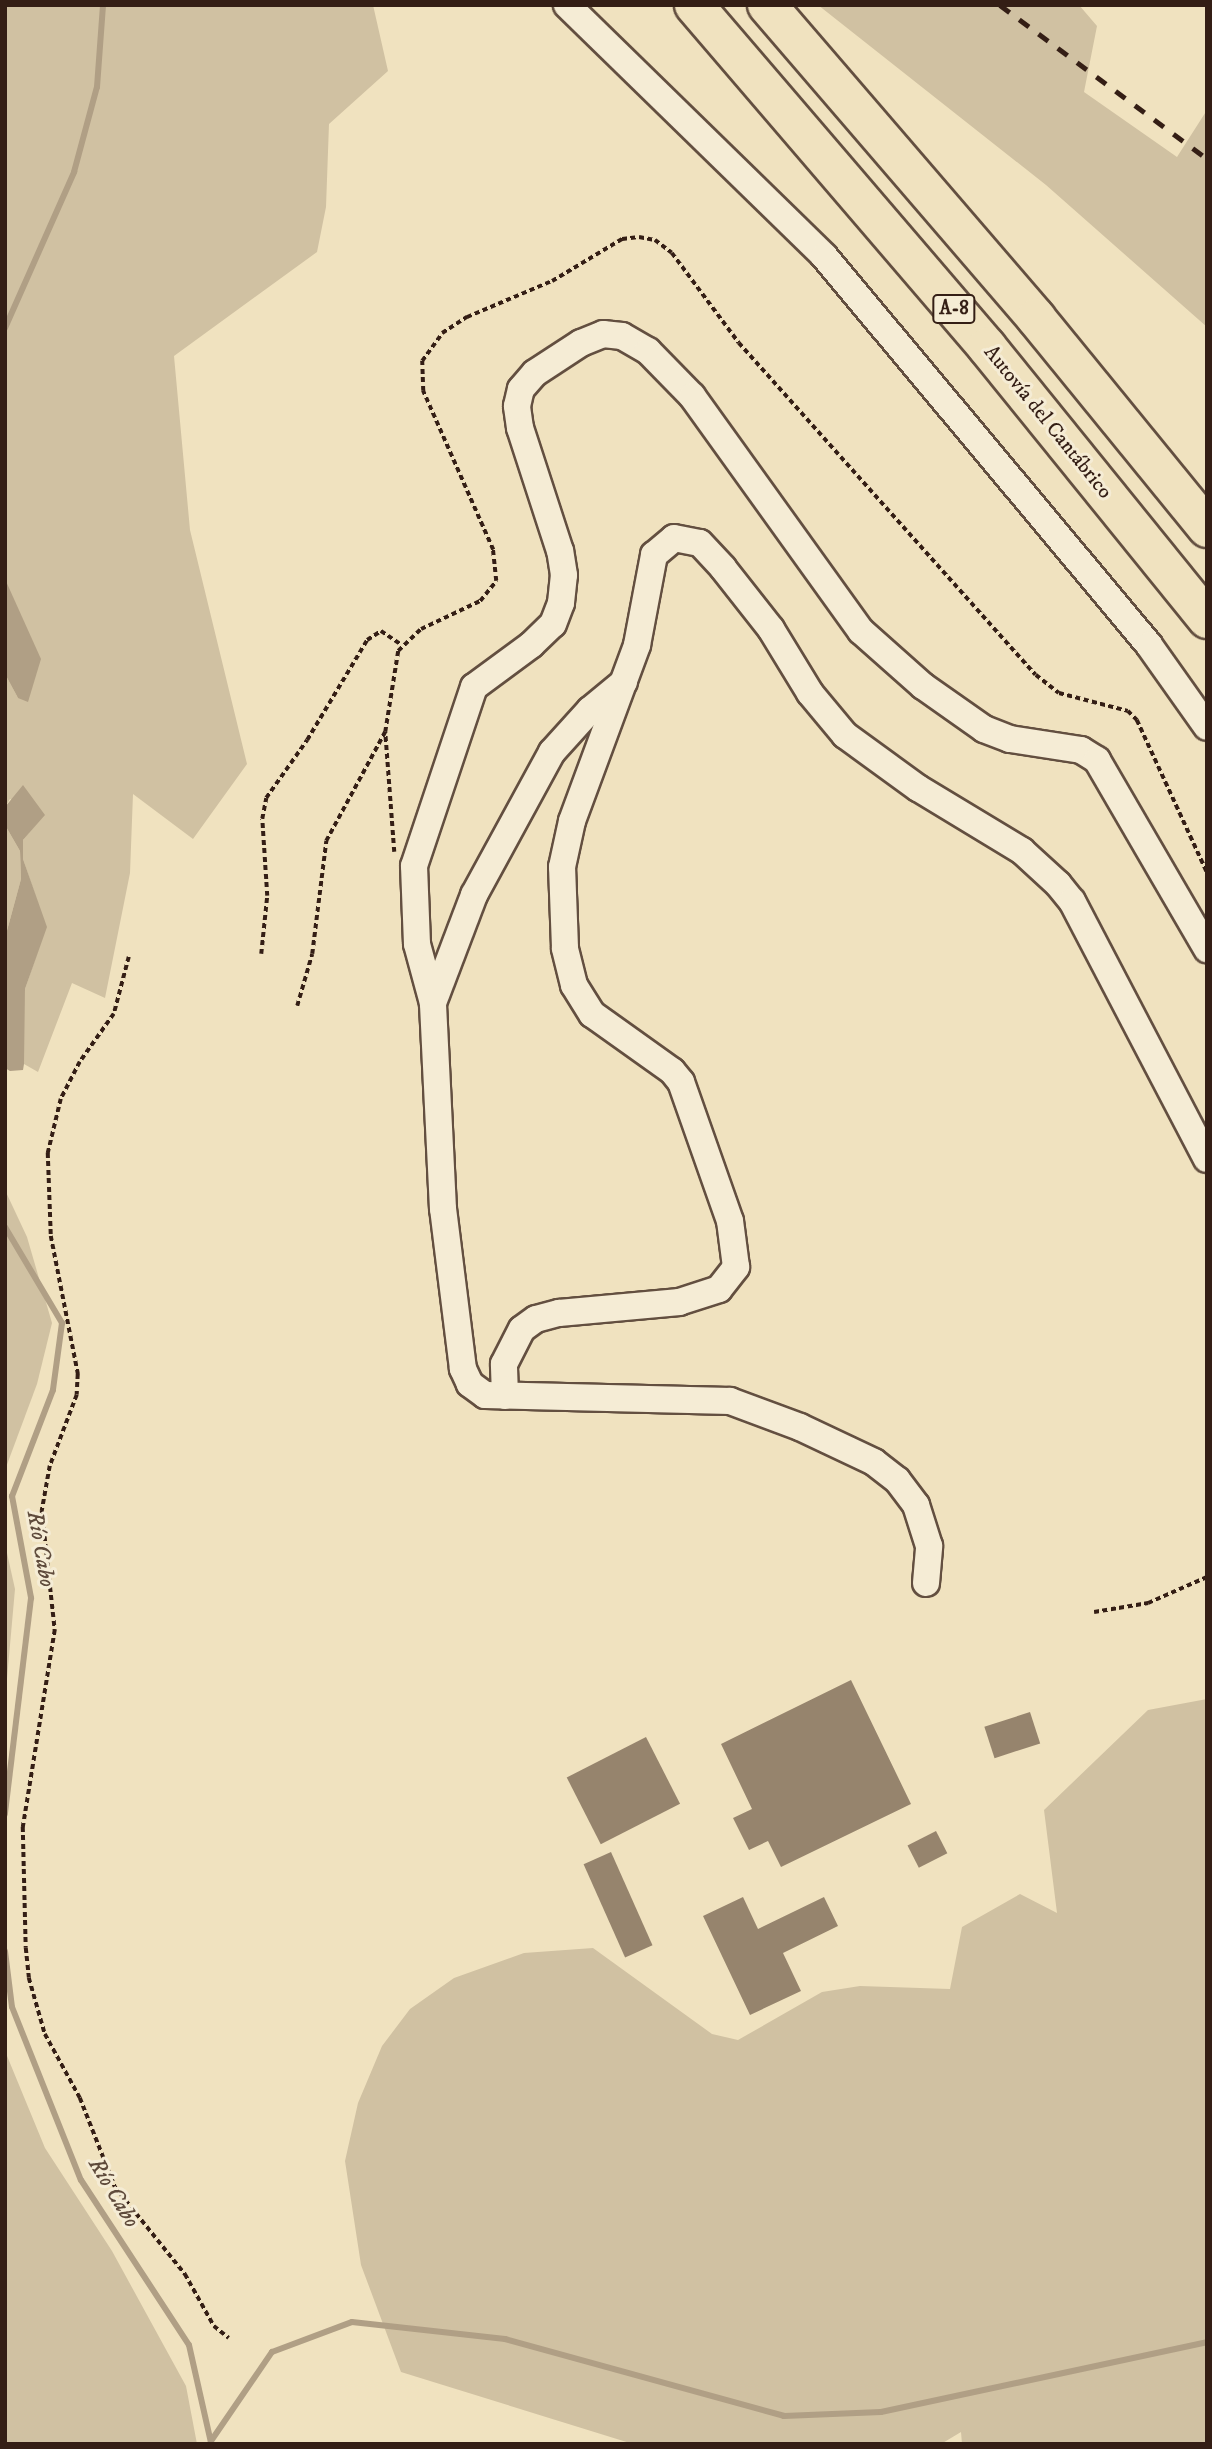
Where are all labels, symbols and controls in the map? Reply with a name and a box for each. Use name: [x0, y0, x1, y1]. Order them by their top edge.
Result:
road number: A-8: [931, 294, 977, 324]
street label: Autovía del Cantábrico: [978, 340, 1118, 504]
water label: Río Cabo: [20, 1509, 60, 1589]
water label: Río Cabo: [81, 2153, 145, 2233]

